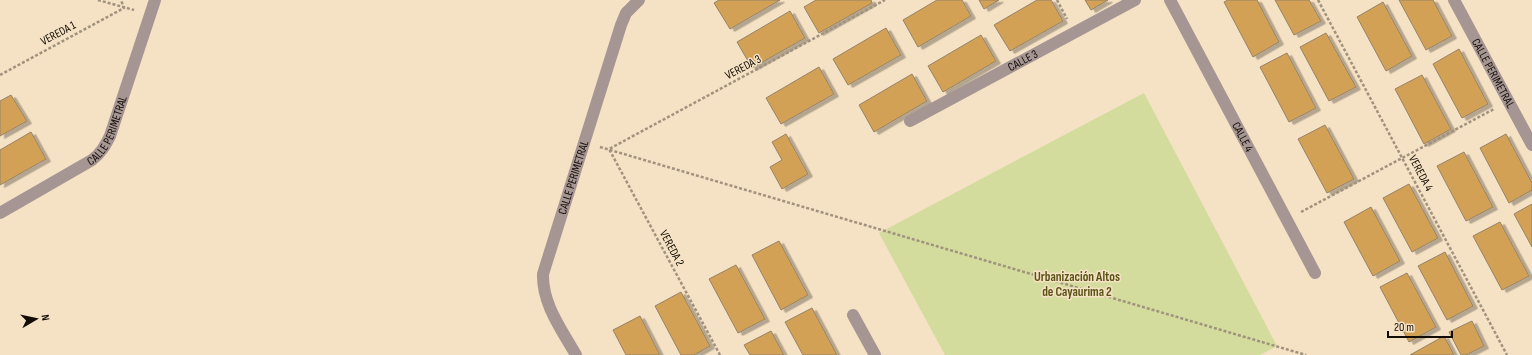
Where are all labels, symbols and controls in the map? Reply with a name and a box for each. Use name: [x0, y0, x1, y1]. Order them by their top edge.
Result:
street label: VEREDA 1: [38, 18, 79, 49]
street label: CALLE PERIMETRAL: [1468, 36, 1518, 111]
street label: CALLE 3: [1005, 47, 1041, 75]
street label: VEREDA 3: [723, 52, 764, 83]
street label: CALLE PERIMETRAL: [85, 93, 131, 169]
street label: CALLE 4: [1228, 120, 1256, 155]
street label: CALLE PERIMETRAL: [555, 138, 593, 216]
street label: VEREDA 4: [1405, 153, 1436, 194]
street label: VEREDA 2: [656, 228, 687, 269]
district label: Urbanización Altos de Cayaurima 2: [1034, 269, 1120, 300]
north arrow: [16, 299, 56, 339]
scale bar: [1388, 313, 1452, 339]
text: N: [39, 314, 52, 322]
text: 20 m: [1394, 320, 1414, 335]

